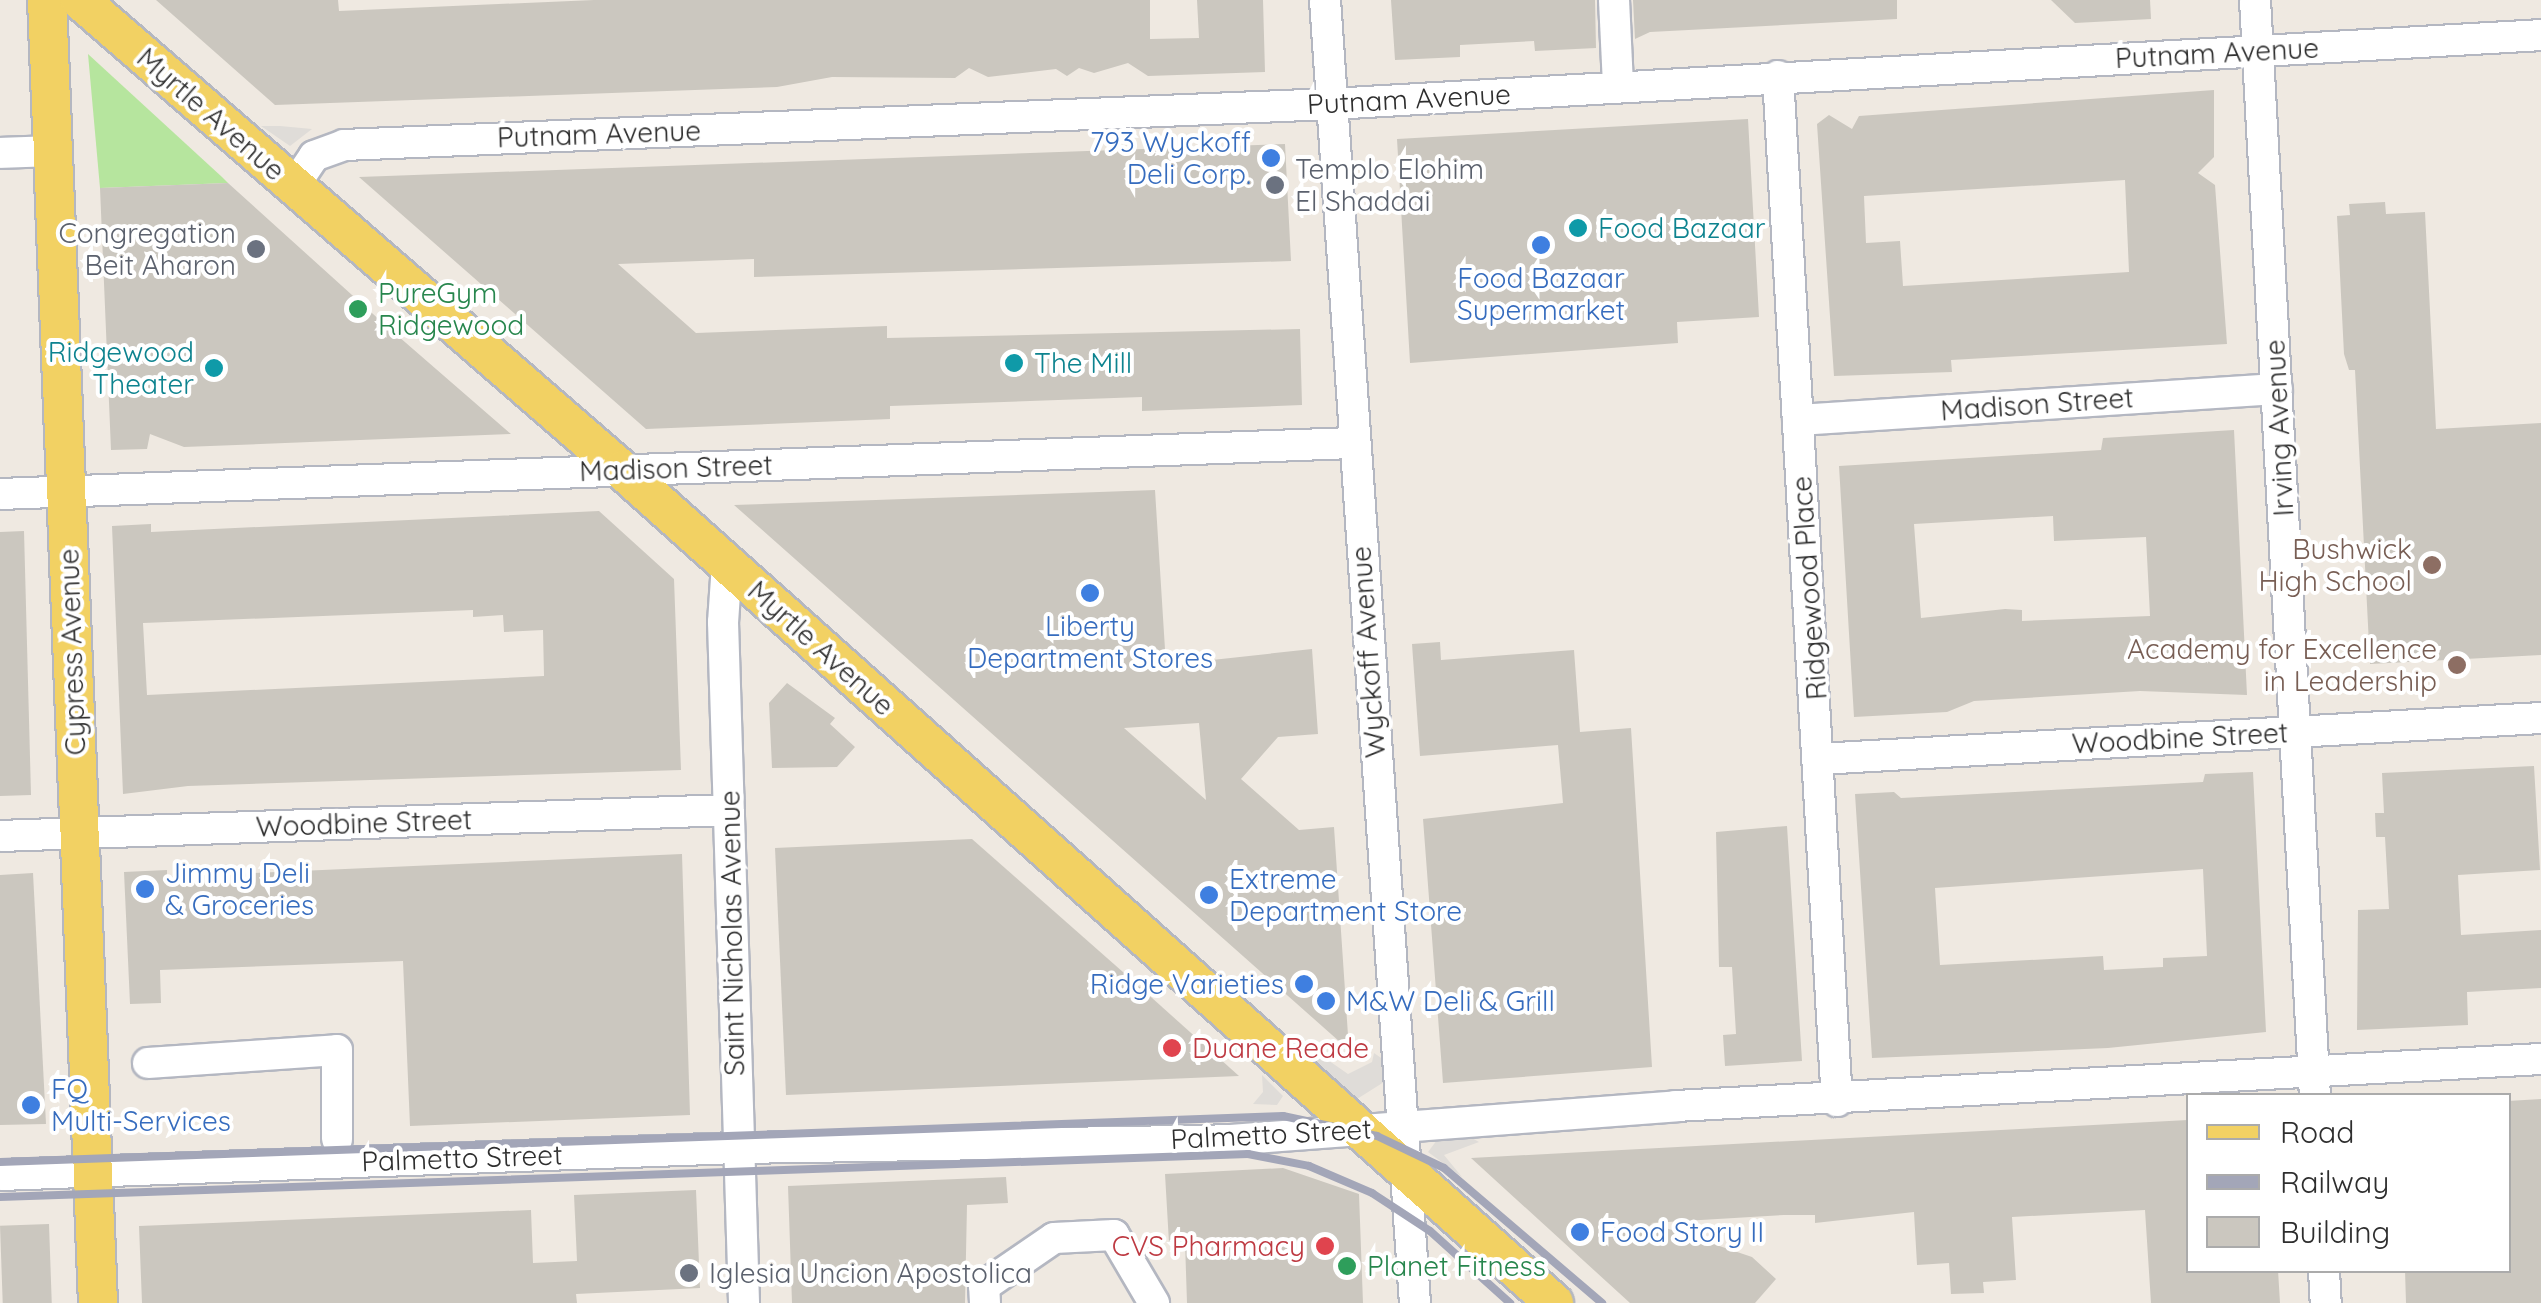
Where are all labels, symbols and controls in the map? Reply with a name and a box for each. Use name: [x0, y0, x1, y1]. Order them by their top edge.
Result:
street label: Putnam Avenue: [2114, 31, 2320, 75]
street label: Myrtle Avenue: [130, 41, 292, 187]
street label: Putnam Avenue: [1306, 77, 1512, 121]
street label: Putnam Avenue: [496, 114, 702, 154]
place label: 793 Wyckoff Deli Corp.: [1090, 125, 1251, 191]
marker: 793 Wyckoff Deli Corp.: [1260, 147, 1282, 169]
place label: Templo Elohim El Shaddai: [1295, 152, 1484, 218]
marker: Templo Elohim El Shaddai: [1264, 174, 1286, 196]
place label: Food Bazaar: [1598, 211, 1765, 245]
place label: Congregation Beit Aharon: [58, 216, 236, 282]
marker: Food Bazaar: [1567, 217, 1589, 239]
marker: Food Bazaar Supermarket: [1530, 234, 1552, 256]
marker: Congregation Beit Aharon: [245, 238, 267, 260]
place label: Food Bazaar Supermarket: [1457, 261, 1625, 327]
place label: PureGym Ridgewood: [378, 276, 524, 342]
marker: PureGym Ridgewood: [347, 298, 369, 320]
place label: Ridgewood Theater: [48, 335, 194, 401]
street label: Irving Avenue: [2258, 339, 2300, 517]
place label: The Mill: [1034, 346, 1132, 380]
marker: The Mill: [1003, 352, 1025, 374]
marker: Ridgewood Theater: [203, 357, 225, 379]
street label: Madison Street: [1939, 380, 2135, 428]
street label: Madison Street: [579, 448, 773, 488]
street label: Ridgewood Place: [1784, 475, 1834, 701]
place label: Bushwick High School: [2258, 532, 2412, 598]
street label: Wyckoff Avenue: [1344, 545, 1392, 759]
street label: Cypress Avenue: [52, 548, 92, 756]
marker: Bushwick High School: [2421, 554, 2443, 576]
street label: Myrtle Avenue: [741, 574, 901, 722]
marker: Liberty Department Stores: [1079, 582, 1101, 604]
place label: Liberty Department Stores: [967, 609, 1213, 675]
place label: Academy for Excellence in Leadership: [2127, 632, 2437, 698]
marker: Academy for Excellence in Leadership: [2446, 654, 2468, 676]
street label: Woodbine Street: [2071, 716, 2289, 760]
street label: Saint Nicholas Avenue: [713, 790, 751, 1076]
street label: Woodbine Street: [255, 802, 473, 844]
place label: Jimmy Deli & Groceries: [165, 856, 314, 922]
place label: Extreme Department Store: [1229, 862, 1462, 928]
marker: Jimmy Deli & Groceries: [134, 878, 156, 900]
marker: Extreme Department Store: [1198, 884, 1220, 906]
place label: Ridge Varieties: [1090, 967, 1284, 1001]
marker: Ridge Varieties: [1293, 973, 1315, 995]
place label: M&W Deli & Grill: [1346, 984, 1555, 1018]
marker: M&W Deli & Grill: [1315, 990, 1337, 1012]
place label: Duane Reade: [1192, 1031, 1369, 1065]
marker: Duane Reade: [1161, 1037, 1183, 1059]
place label: FQ Multi-Services: [51, 1072, 231, 1138]
legend: [2186, 1093, 2511, 1273]
marker: FQ Multi-Services: [20, 1094, 42, 1116]
street label: Palmetto Street: [1170, 1112, 1372, 1156]
text: Road: [2280, 1113, 2354, 1151]
street label: Palmetto Street: [361, 1138, 563, 1178]
text: Railway: [2280, 1163, 2389, 1201]
text: Building: [2280, 1213, 2390, 1251]
place label: Food Story II: [1600, 1215, 1764, 1249]
marker: Food Story II: [1569, 1221, 1591, 1243]
place label: CVS Pharmacy: [1112, 1229, 1305, 1263]
marker: CVS Pharmacy: [1314, 1235, 1336, 1257]
place label: Planet Fitness: [1367, 1249, 1546, 1283]
marker: Planet Fitness: [1336, 1255, 1358, 1277]
place label: Iglesia Uncion Apostolica: [709, 1256, 1032, 1290]
marker: Iglesia Uncion Apostolica: [678, 1262, 700, 1284]

